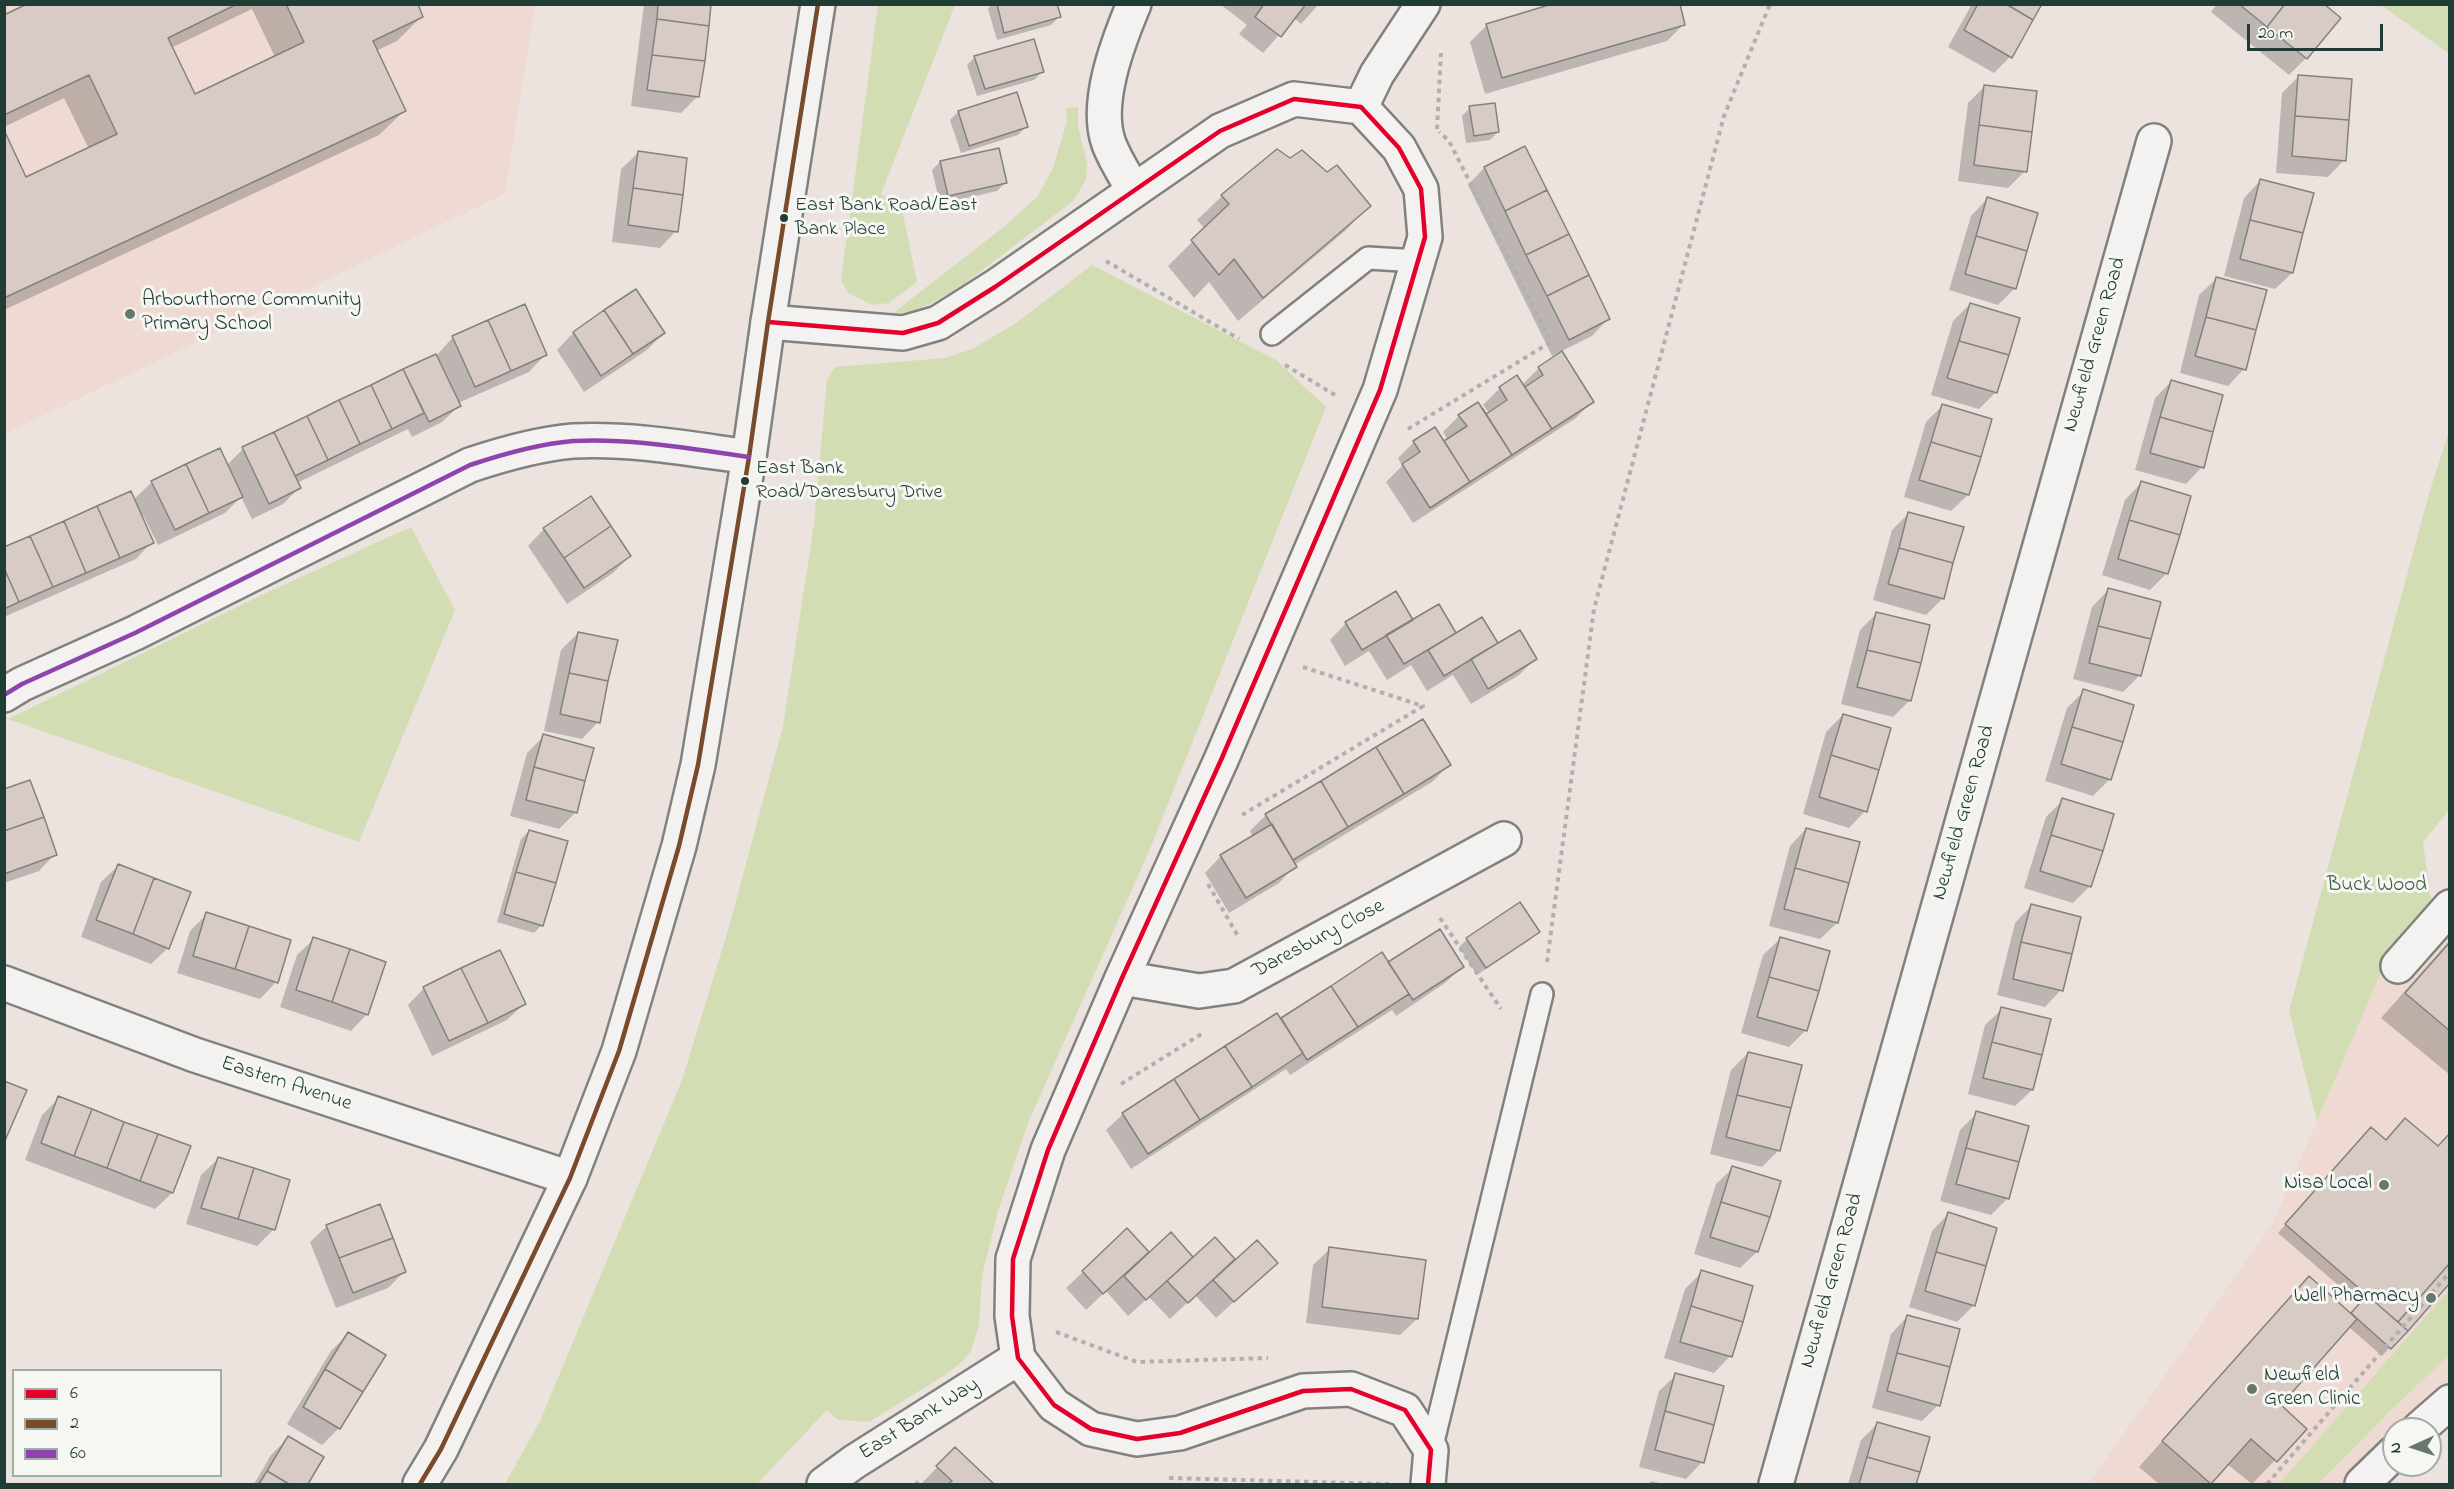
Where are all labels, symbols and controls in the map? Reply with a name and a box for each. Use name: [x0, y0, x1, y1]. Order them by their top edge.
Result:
scale bar: [2250, 12, 2386, 50]
text: 20 m: [2258, 21, 2293, 47]
place label: East Bank Road/East Bank Place: [795, 195, 977, 242]
marker: East Bank Road/East Bank Place: [778, 212, 790, 224]
street label: Newfield Green Road: [2059, 255, 2133, 435]
place label: Arbourthorne Community Primary School: [142, 289, 361, 339]
marker: Arbourthorne Community Primary School: [123, 307, 137, 321]
place label: East Bank Road/Daresbury Drive: [756, 458, 943, 505]
marker: East Bank Road/Daresbury Drive: [739, 475, 751, 487]
street label: Newfield Green Road: [1928, 723, 2002, 903]
park label: Buck Wood: [2327, 874, 2427, 900]
street label: Daresbury Close: [1249, 895, 1389, 985]
street label: Eastern Avenue: [217, 1052, 355, 1118]
place label: Nisa Local: [2284, 1172, 2372, 1198]
marker: Nisa Local: [2377, 1178, 2391, 1192]
street label: Newfield Green Road: [1796, 1191, 1870, 1371]
place label: Well Pharmacy: [2294, 1285, 2419, 1311]
marker: Well Pharmacy: [2424, 1291, 2438, 1305]
place label: Newfield Green Clinic: [2264, 1364, 2360, 1414]
legend: [12, 1369, 222, 1477]
street label: East Bank Way: [855, 1373, 985, 1467]
text: 6: [70, 1381, 78, 1407]
marker: Newfield Green Clinic: [2245, 1382, 2259, 1396]
text: 2: [70, 1411, 79, 1437]
north arrow: [2382, 1417, 2442, 1477]
text: 60: [70, 1441, 86, 1467]
text: N: [2384, 1442, 2408, 1454]

